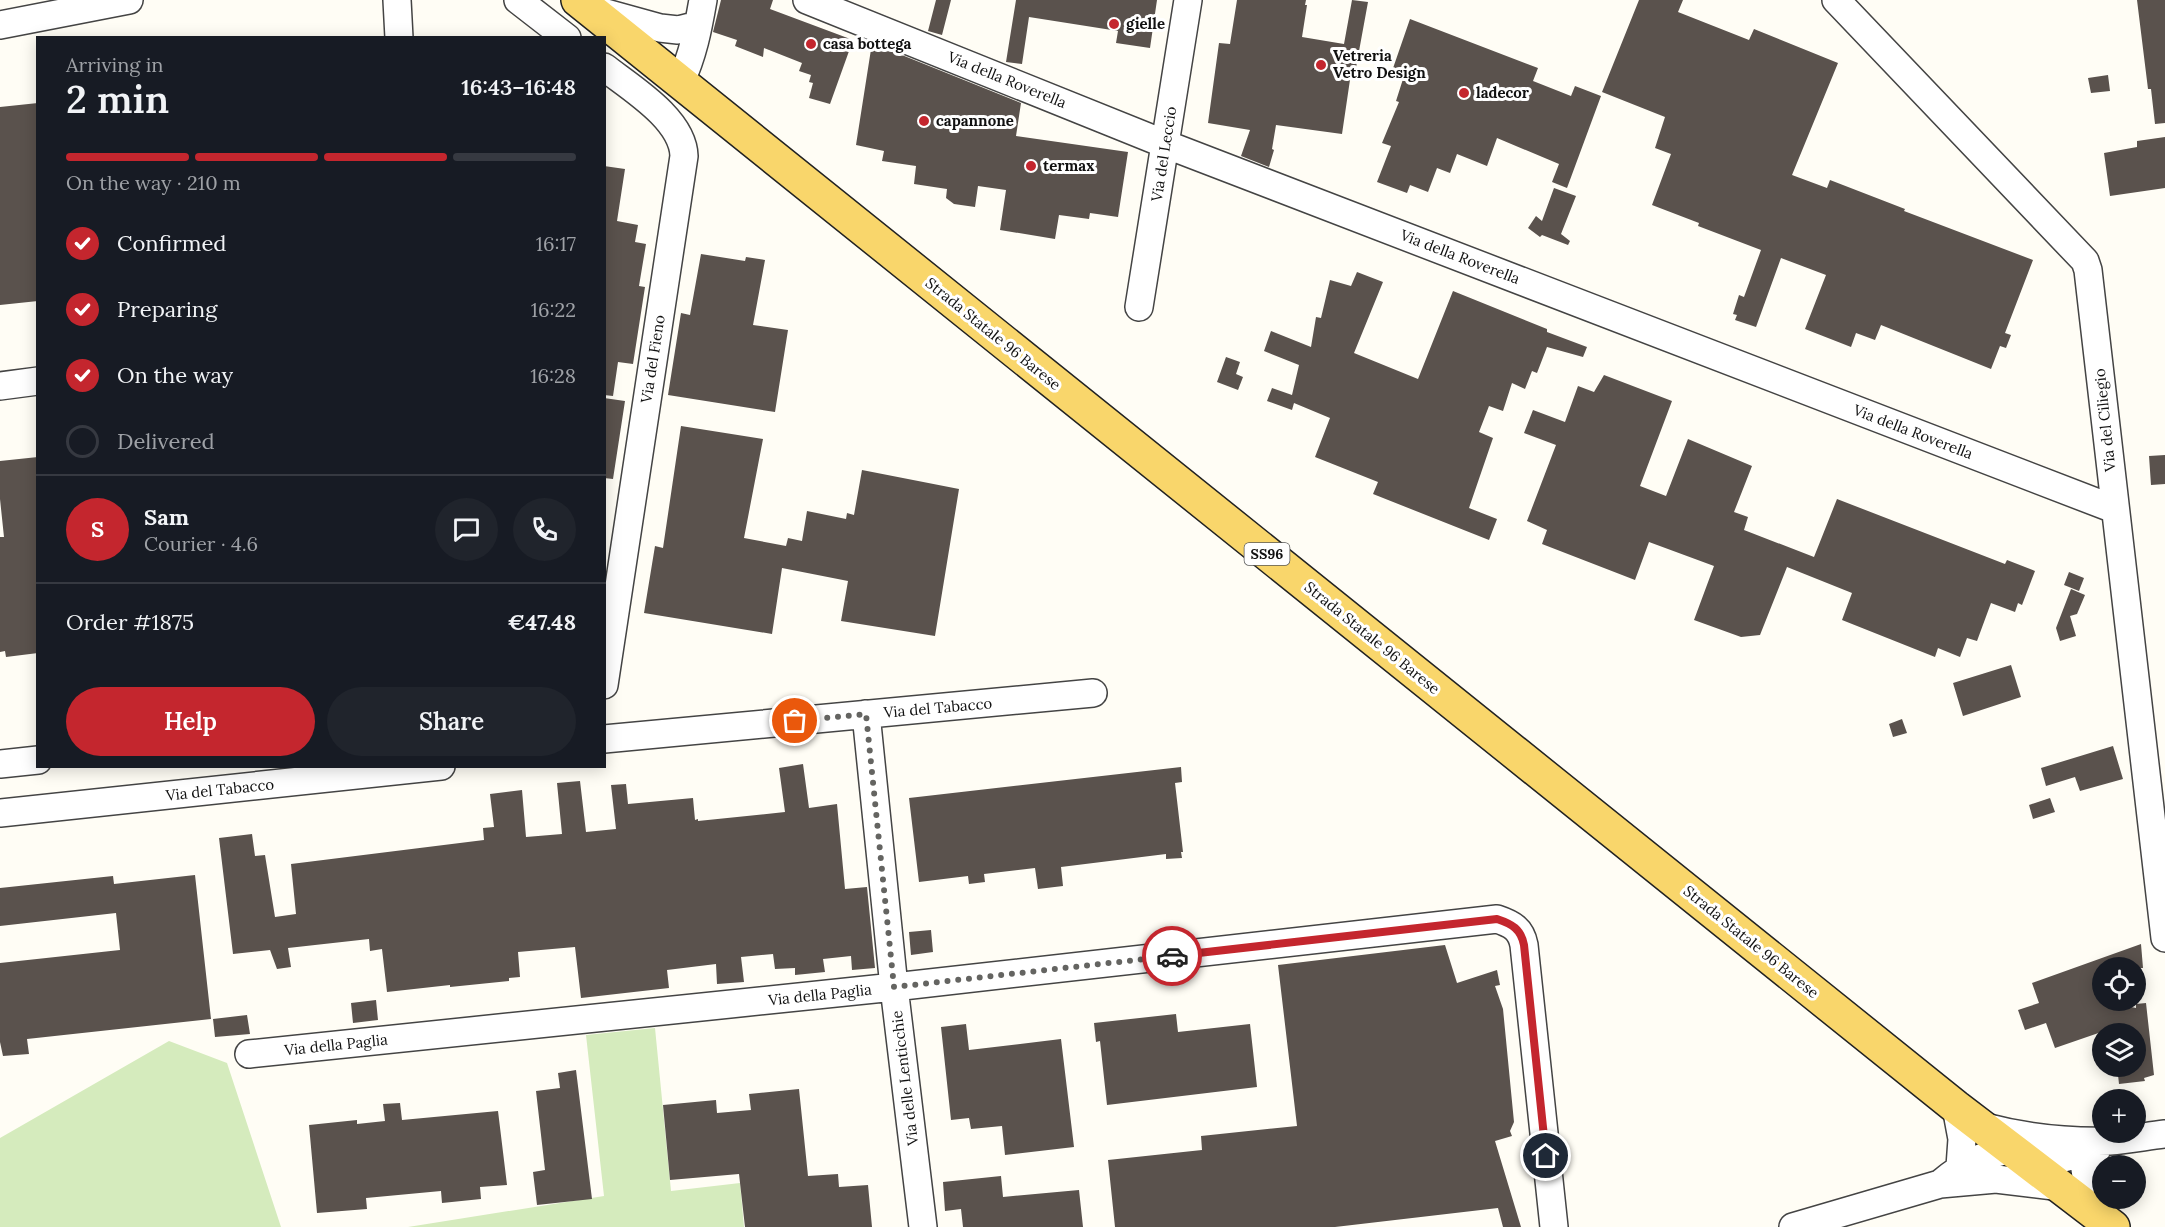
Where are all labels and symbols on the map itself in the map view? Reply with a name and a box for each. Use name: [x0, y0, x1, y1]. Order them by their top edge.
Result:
place label: gielle: [1126, 14, 1165, 33]
marker: gielle: [1107, 17, 1121, 31]
place label: casa bottega: [823, 34, 912, 53]
marker: casa bottega: [804, 37, 818, 51]
place label: Vetreria Vetro Design: [1333, 46, 1426, 82]
street label: Via della Roverella: [944, 47, 1070, 112]
marker: Vetreria Vetro Design: [1314, 58, 1328, 72]
place label: ladecor: [1476, 83, 1530, 102]
marker: ladecor: [1457, 86, 1471, 100]
street label: Via del Leccio: [1146, 105, 1180, 204]
place label: capannone: [936, 111, 1014, 130]
marker: capannone: [917, 114, 931, 128]
place label: termax: [1043, 156, 1094, 175]
marker: termax: [1024, 159, 1038, 173]
street label: Via della Roverella: [1397, 225, 1523, 288]
street label: Strada Statale 96 Barese: [922, 273, 1065, 394]
street label: Via del Fieno: [636, 313, 669, 405]
street label: Via del Ciliegio: [2090, 367, 2119, 473]
street label: Via della Roverella: [1850, 400, 1976, 463]
road number: SS96: [1244, 543, 1290, 565]
street label: Strada Statale 96 Barese: [1301, 577, 1444, 698]
street label: Via del Tabacco: [882, 693, 993, 722]
pin: [769, 695, 820, 746]
street label: Via del Tabacco: [164, 774, 275, 805]
street label: Strada Statale 96 Barese: [1680, 881, 1823, 1002]
courier: [1142, 926, 1202, 986]
street label: Via della Paglia: [766, 980, 873, 1009]
street label: Via delle Lenticchie: [887, 1010, 922, 1148]
street label: Via della Paglia: [282, 1030, 389, 1059]
pin: [1520, 1130, 1571, 1181]

